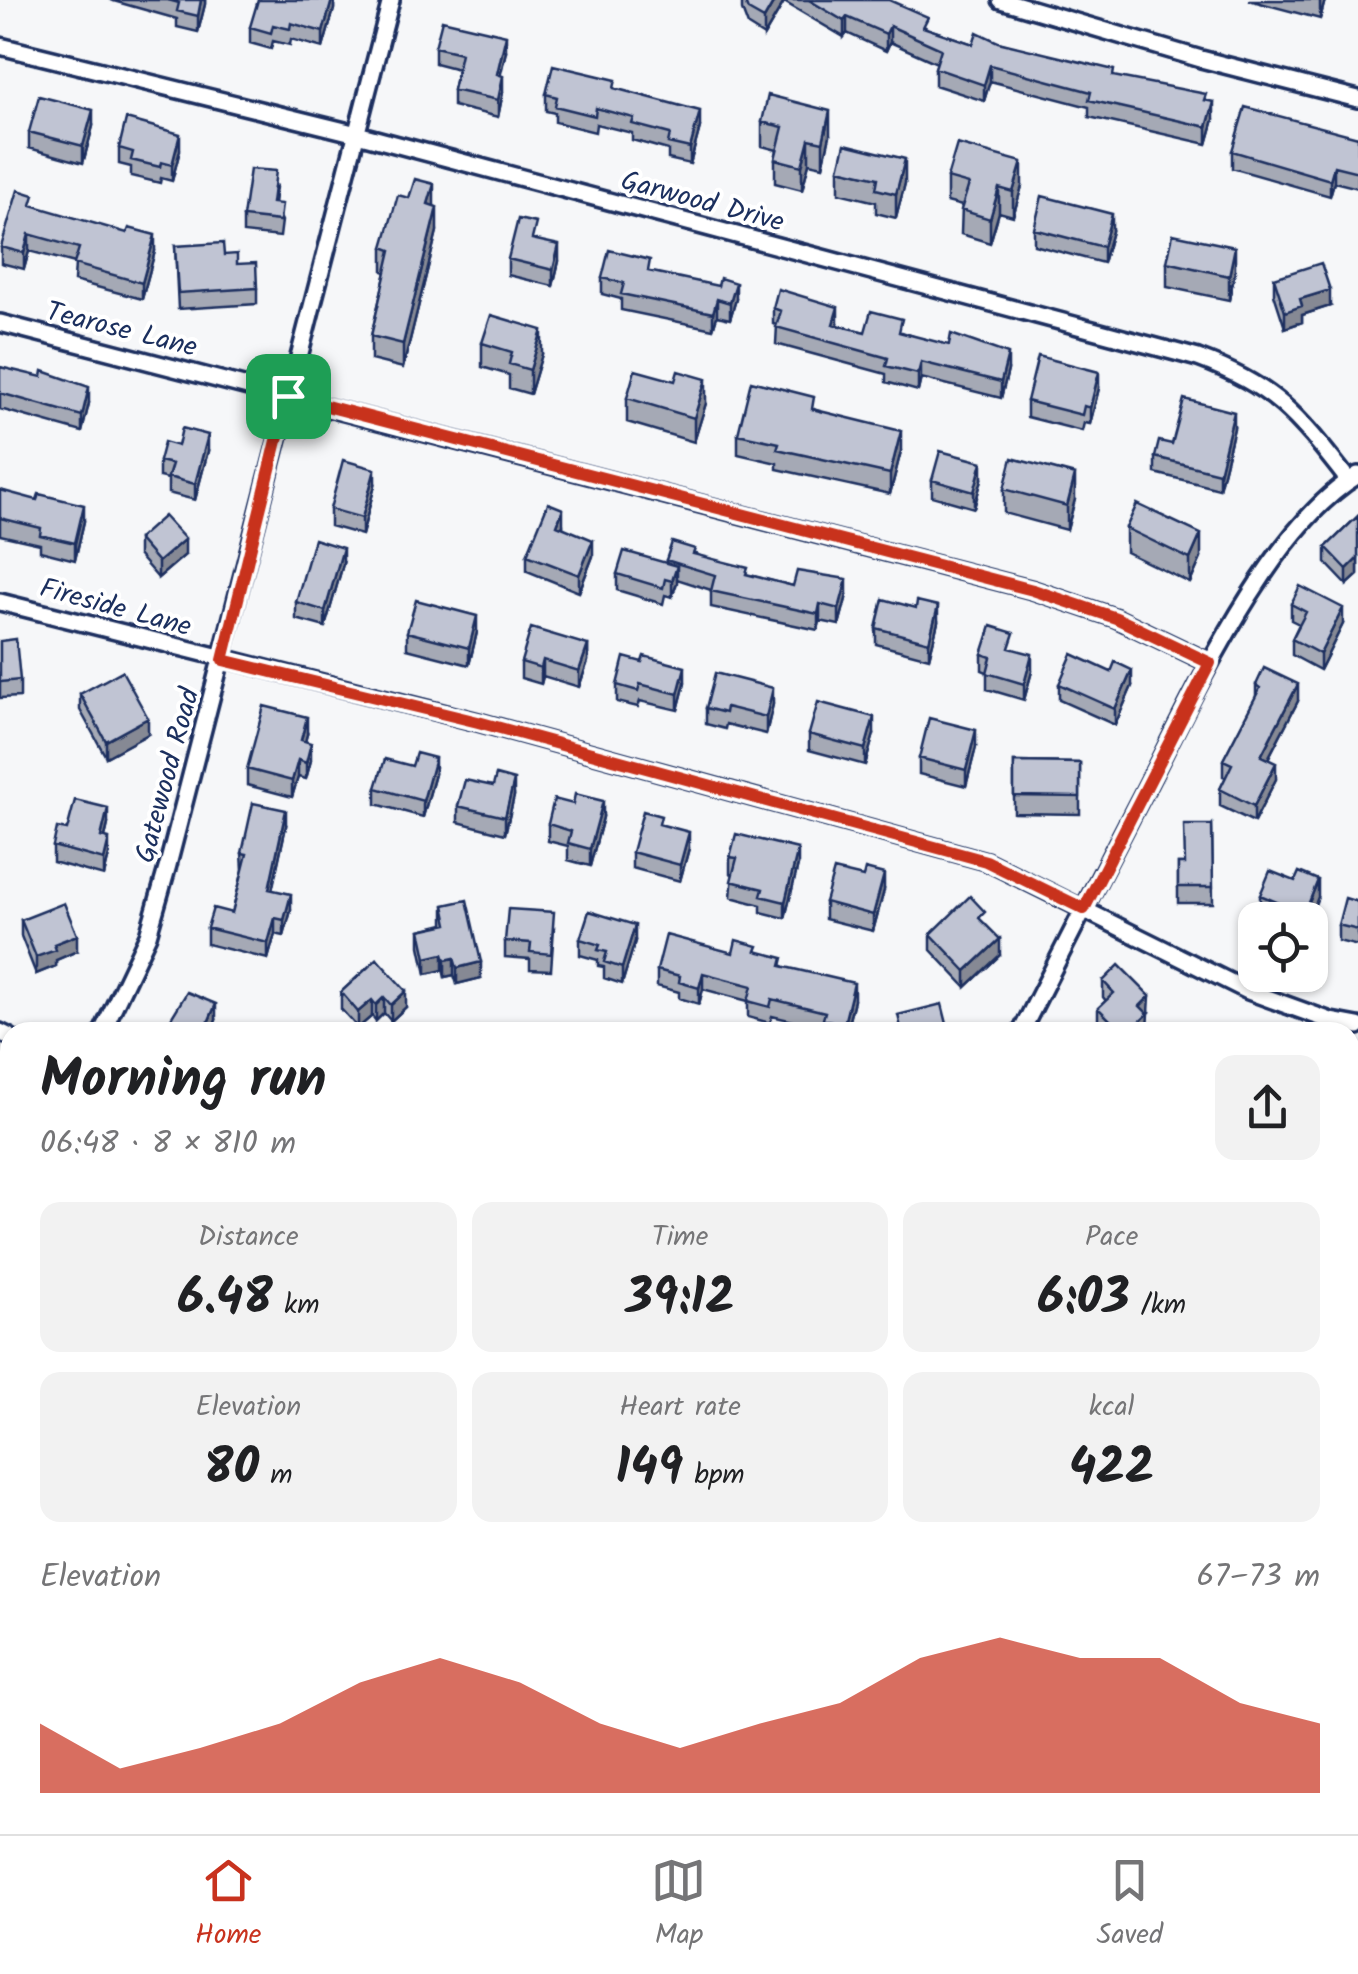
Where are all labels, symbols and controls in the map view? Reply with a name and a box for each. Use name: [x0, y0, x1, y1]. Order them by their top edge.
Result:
street label: Garwood Drive: [616, 159, 789, 246]
street label: Tearose Lane: [41, 290, 202, 371]
pin: [246, 354, 331, 439]
icon: arrive: [261, 369, 316, 424]
street label: Fireside Lane: [34, 567, 197, 650]
street label: Gatewood Road: [123, 682, 214, 868]
map controls: [1238, 902, 1328, 992]
button: locate: [1238, 902, 1328, 992]
text: Morning run: [40, 1038, 327, 1125]
button: share: [1215, 1055, 1320, 1160]
text: 06:48 · 8 × 810 m: [40, 1119, 296, 1170]
text: Distance: [198, 1215, 299, 1260]
text: Time: [652, 1215, 708, 1260]
text: Pace: [1085, 1215, 1138, 1260]
text: 6.48: [177, 1260, 273, 1340]
text: 39:12: [625, 1260, 735, 1340]
text: 6:03: [1037, 1260, 1130, 1340]
text: km: [273, 1283, 320, 1328]
text: /km: [1130, 1283, 1186, 1328]
text: Elevation: [195, 1385, 301, 1430]
text: Heart rate: [619, 1385, 741, 1430]
text: kcal: [1089, 1385, 1134, 1430]
text: 80: [204, 1430, 259, 1510]
text: 149: [615, 1430, 683, 1510]
text: 422: [1069, 1430, 1154, 1510]
text: m: [259, 1453, 293, 1498]
text: bpm: [683, 1453, 745, 1498]
text: Elevation: [40, 1552, 161, 1603]
text: 67–73 m: [1197, 1552, 1320, 1603]
tab: Home: [195, 1853, 261, 1958]
tab: Map: [651, 1853, 706, 1958]
tab: Saved: [1097, 1853, 1163, 1958]

